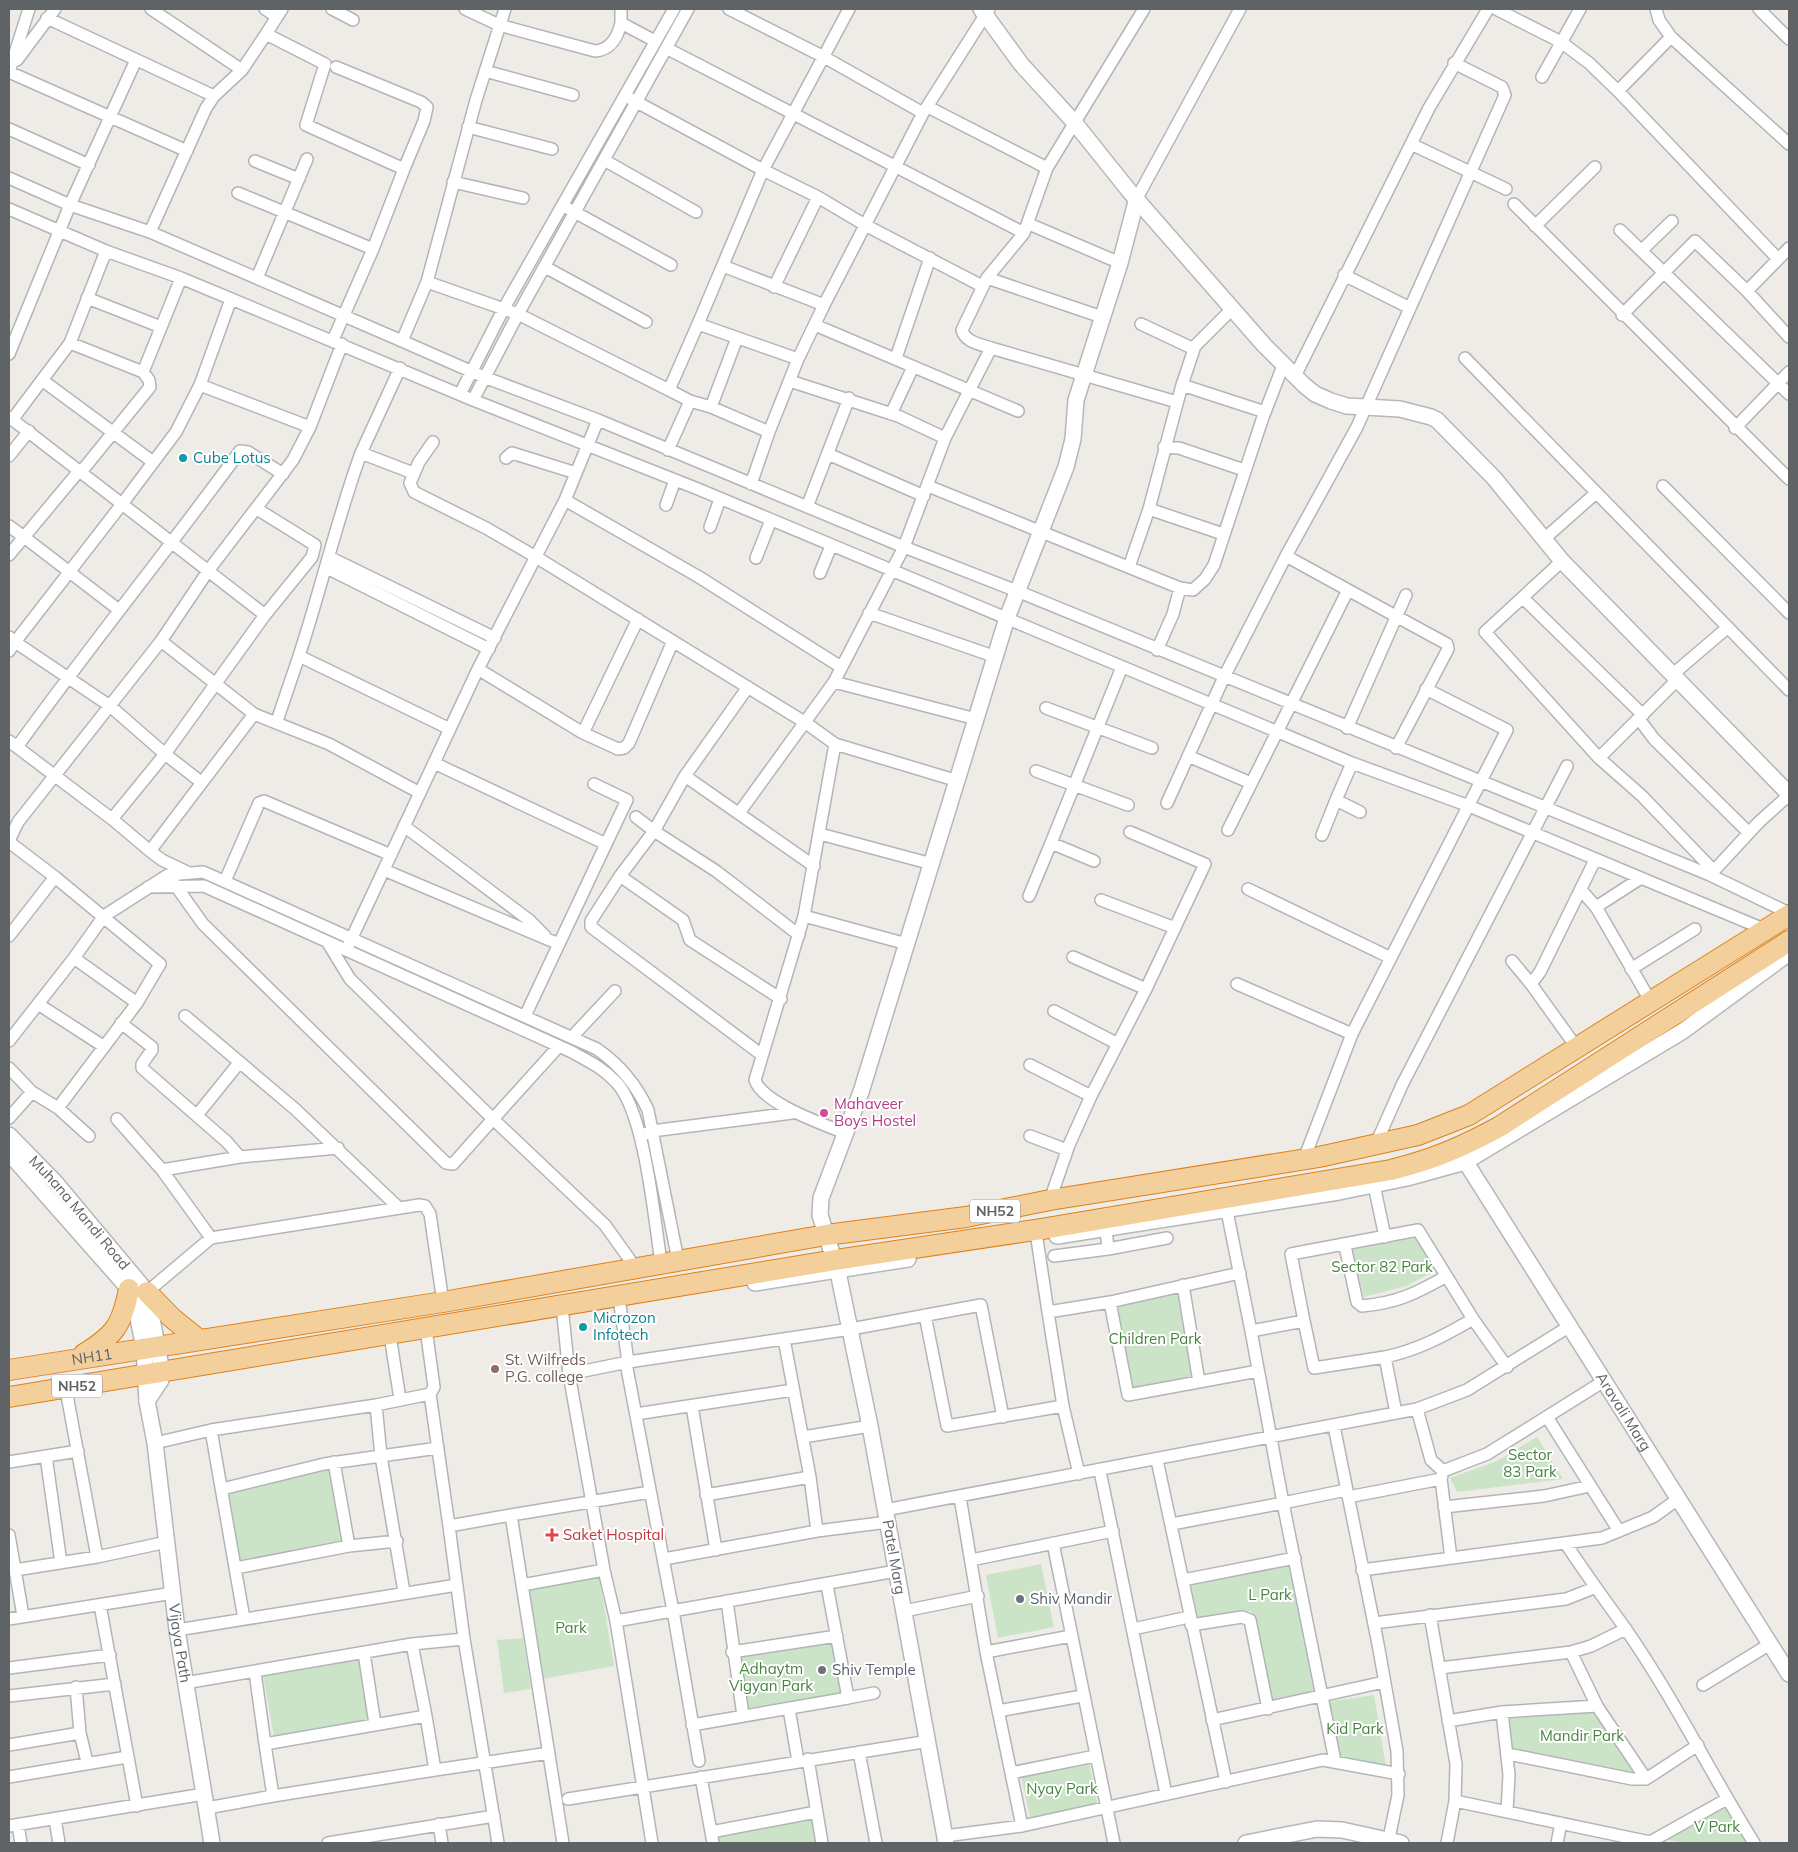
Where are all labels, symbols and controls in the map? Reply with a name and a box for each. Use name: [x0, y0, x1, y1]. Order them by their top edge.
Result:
place label: Cube Lotus: [193, 448, 271, 467]
marker: Cube Lotus: [177, 452, 189, 464]
place label: Mahaveer Boys Hostel: [834, 1094, 916, 1130]
marker: Mahaveer Boys Hostel: [818, 1107, 830, 1119]
street label: Muhana Mandi Road: [25, 1151, 134, 1274]
road number: NH52: [970, 1200, 1020, 1222]
park label: Sector 82 Park: [1331, 1257, 1433, 1276]
place label: Microzon Infotech: [593, 1308, 656, 1344]
marker: Microzon Infotech: [577, 1321, 589, 1333]
park label: Children Park: [1109, 1329, 1202, 1348]
street label: NH11: [70, 1344, 114, 1369]
place label: St. Wilfreds P.G. college: [505, 1350, 586, 1386]
marker: St. Wilfreds P.G. college: [489, 1363, 501, 1375]
street label: Aravali Marg: [1592, 1369, 1656, 1454]
road number: NH52: [52, 1374, 102, 1398]
park label: Sector 83 Park: [1503, 1445, 1557, 1481]
street label: Patel Marg: [879, 1518, 910, 1596]
place label: Saket Hospital: [563, 1525, 664, 1544]
marker: Saket Hospital: [545, 1528, 559, 1542]
park label: L Park: [1248, 1585, 1292, 1604]
place label: Shiv Mandir: [1030, 1589, 1113, 1608]
marker: Shiv Mandir: [1014, 1593, 1026, 1605]
street label: Vijaya Path: [165, 1603, 196, 1684]
park label: Park: [555, 1618, 587, 1637]
park label: Adhaytm Vigyan Park: [729, 1659, 813, 1695]
place label: Shiv Temple: [832, 1660, 916, 1679]
marker: Shiv Temple: [816, 1664, 828, 1676]
park label: Kid Park: [1326, 1719, 1384, 1738]
park label: Mandir Park: [1540, 1726, 1624, 1745]
park label: Nyay Park: [1026, 1779, 1098, 1798]
park label: V Park: [1694, 1817, 1740, 1836]

